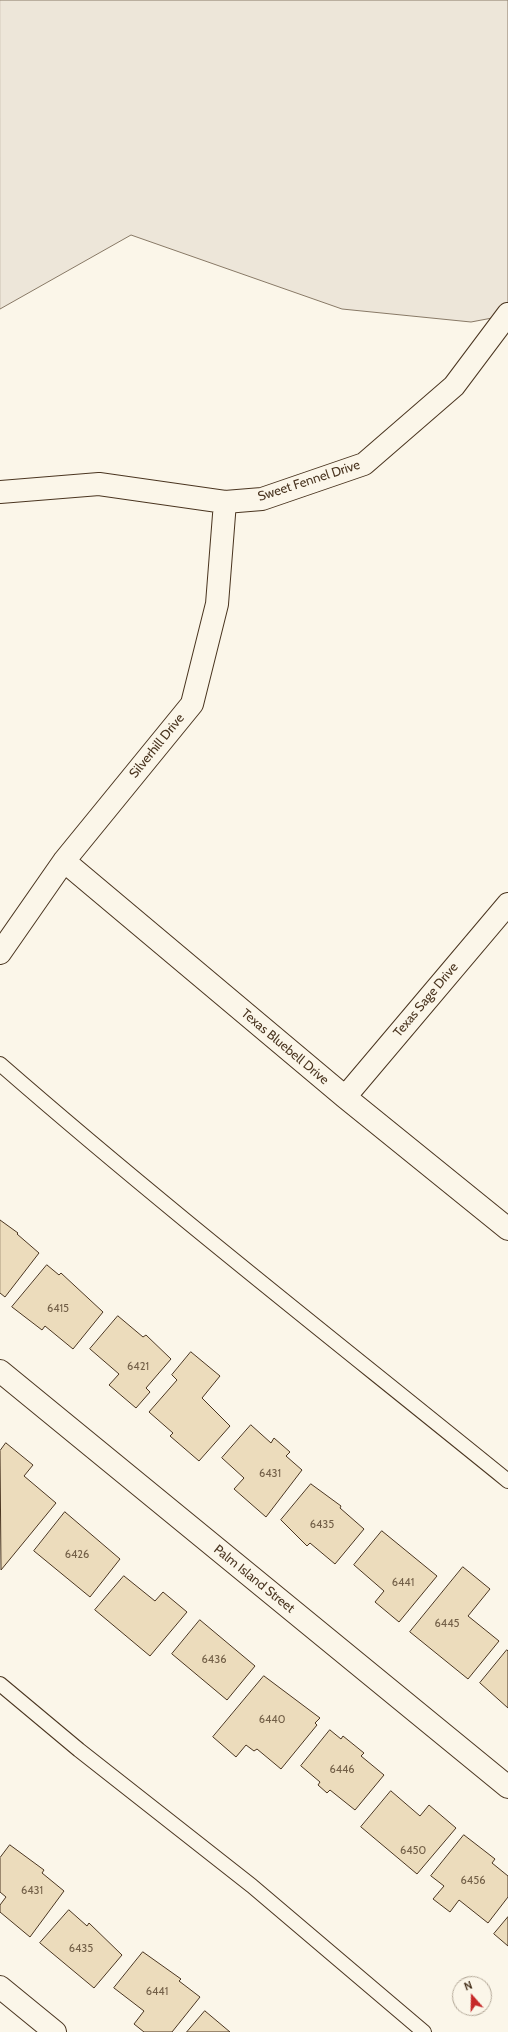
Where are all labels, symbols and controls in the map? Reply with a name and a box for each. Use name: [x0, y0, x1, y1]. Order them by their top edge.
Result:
street label: Sweet Fennel Drive: [256, 457, 362, 505]
street label: Silverhill Drive: [126, 711, 188, 781]
street label: Texas Sage Drive: [390, 960, 462, 1040]
street label: Texas Bluebell Drive: [238, 1006, 332, 1088]
house number: 6415: [47, 1302, 69, 1316]
house number: 6421: [127, 1360, 149, 1374]
house number: 6431: [259, 1467, 281, 1481]
house number: 6435: [310, 1518, 334, 1532]
street label: Palm Island Street: [210, 1542, 298, 1616]
house number: 6426: [65, 1548, 89, 1562]
house number: 6441: [392, 1576, 414, 1590]
house number: 6445: [435, 1617, 459, 1631]
house number: 6436: [202, 1653, 226, 1667]
house number: 6440: [259, 1713, 285, 1727]
house number: 6446: [329, 1763, 355, 1777]
house number: 6450: [400, 1844, 426, 1858]
house number: 6456: [461, 1874, 485, 1888]
house number: 6431: [21, 1884, 43, 1898]
house number: 6435: [69, 1942, 93, 1956]
north arrow: [452, 1976, 492, 2016]
text: N: [462, 1978, 474, 1994]
house number: 6441: [146, 1985, 168, 1999]

